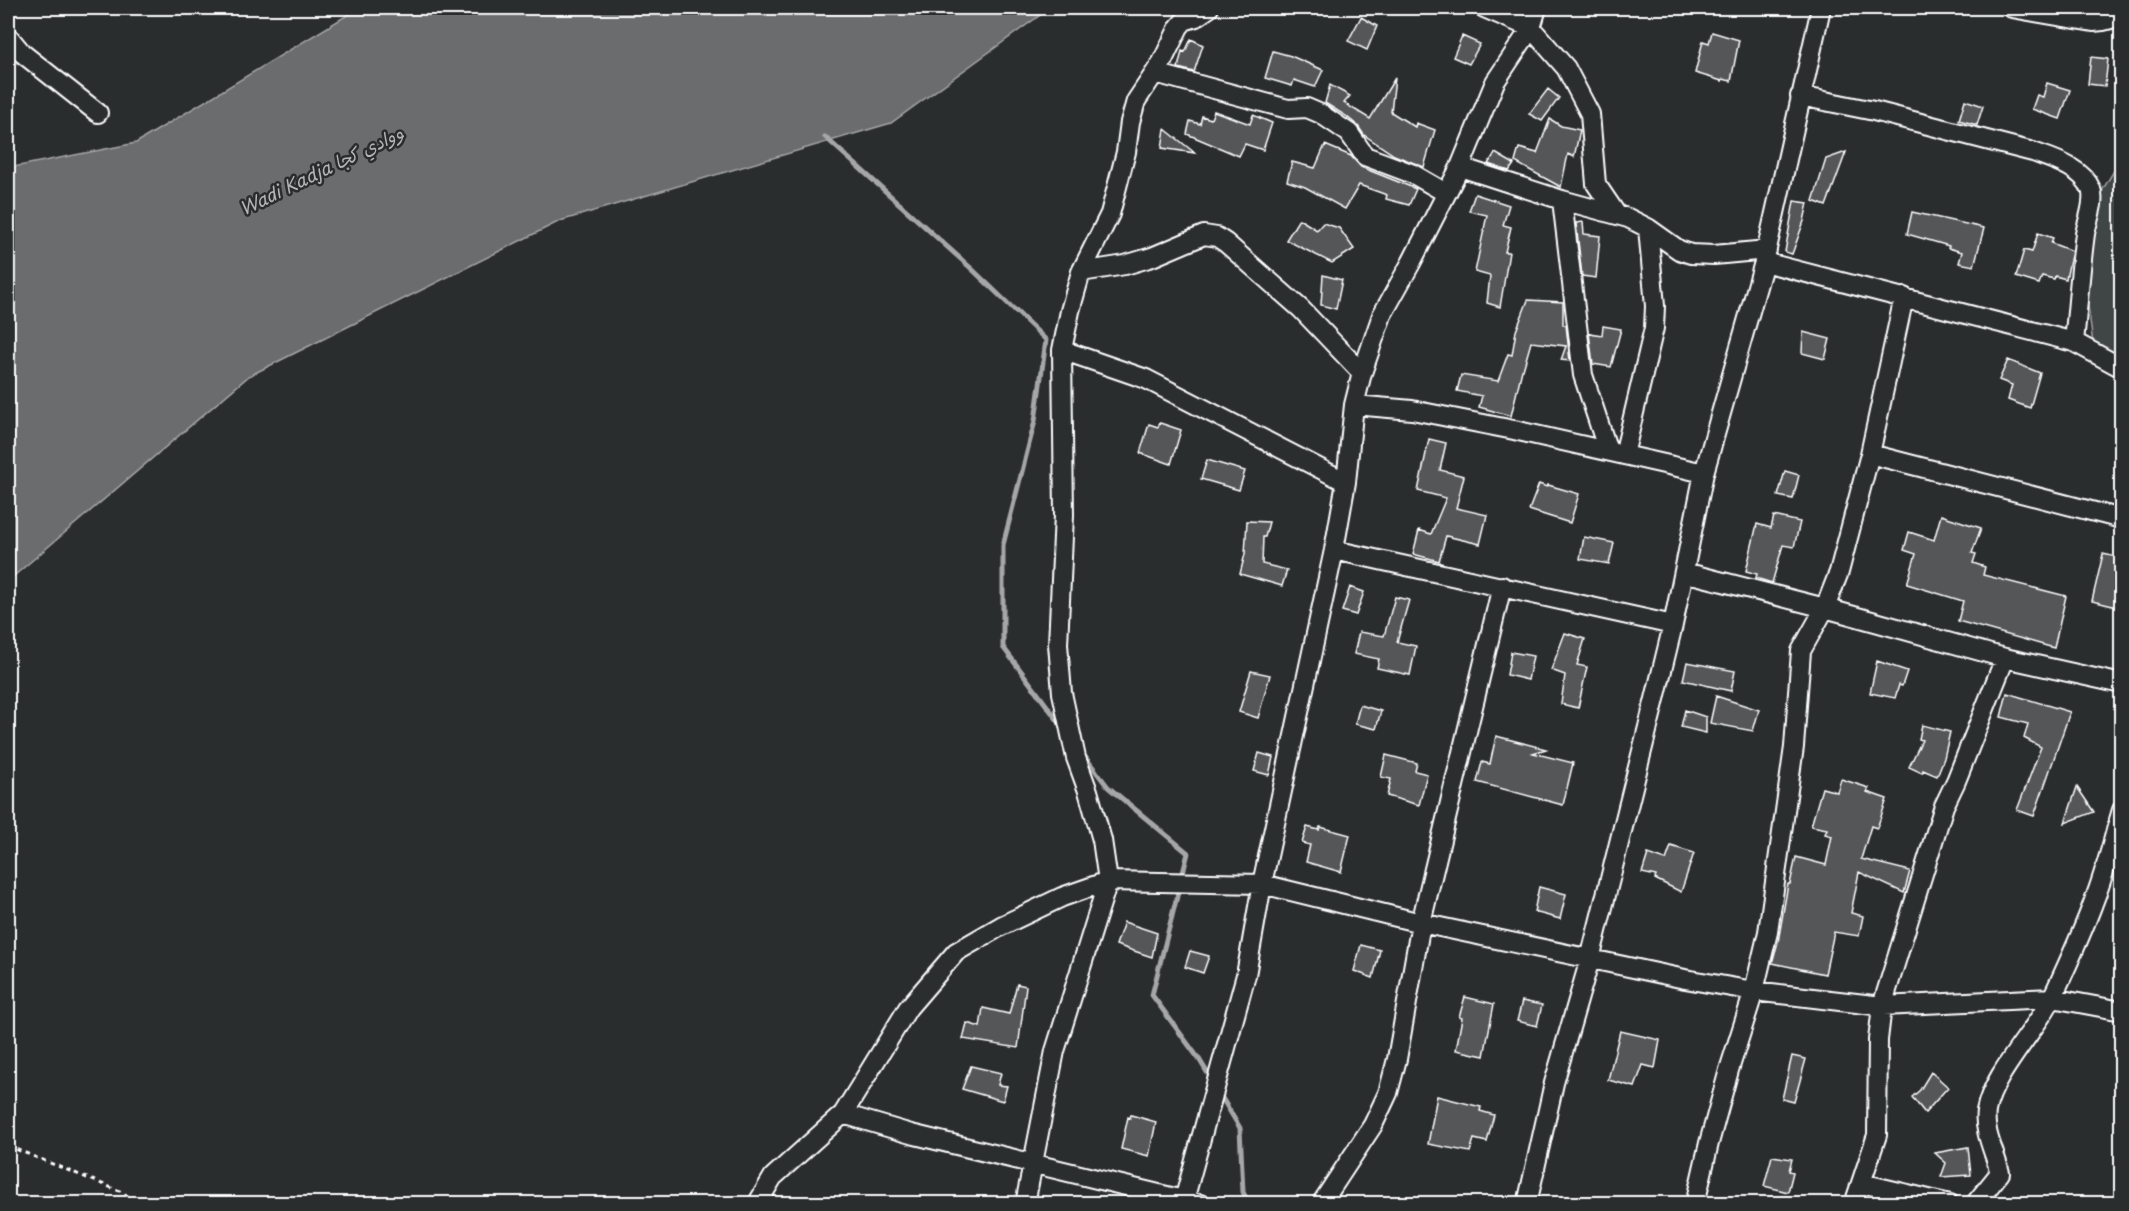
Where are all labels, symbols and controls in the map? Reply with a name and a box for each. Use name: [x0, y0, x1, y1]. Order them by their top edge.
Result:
water label: Wadi Kadja ووادي كجا: [235, 118, 408, 222]

